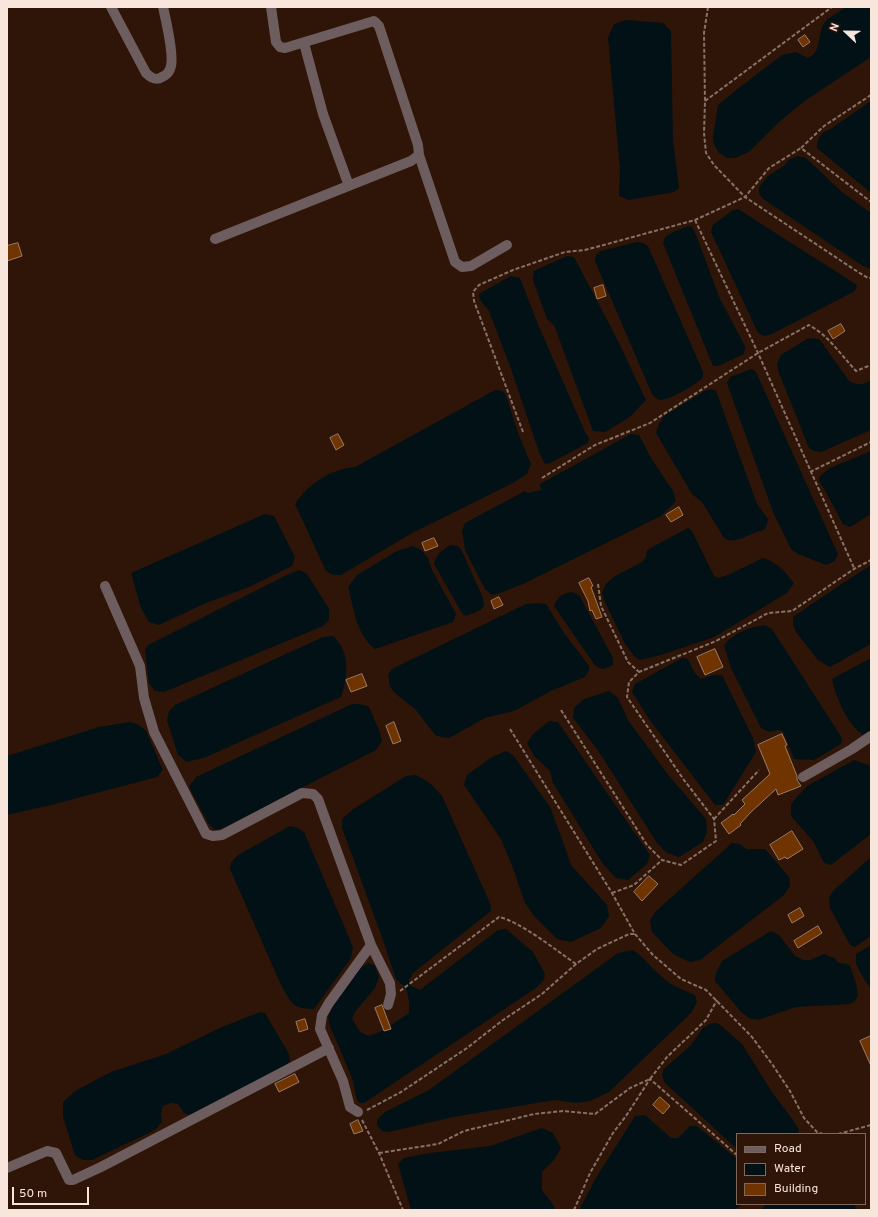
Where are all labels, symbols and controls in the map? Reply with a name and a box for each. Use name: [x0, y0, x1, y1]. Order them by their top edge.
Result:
north arrow: [826, 12, 866, 52]
text: N: [827, 21, 843, 34]
legend: [736, 1133, 866, 1205]
text: Road: [774, 1141, 802, 1157]
text: Water: [774, 1161, 806, 1177]
scale bar: [14, 1179, 91, 1205]
text: Building: [774, 1181, 818, 1197]
text: 50 m: [19, 1186, 47, 1202]

